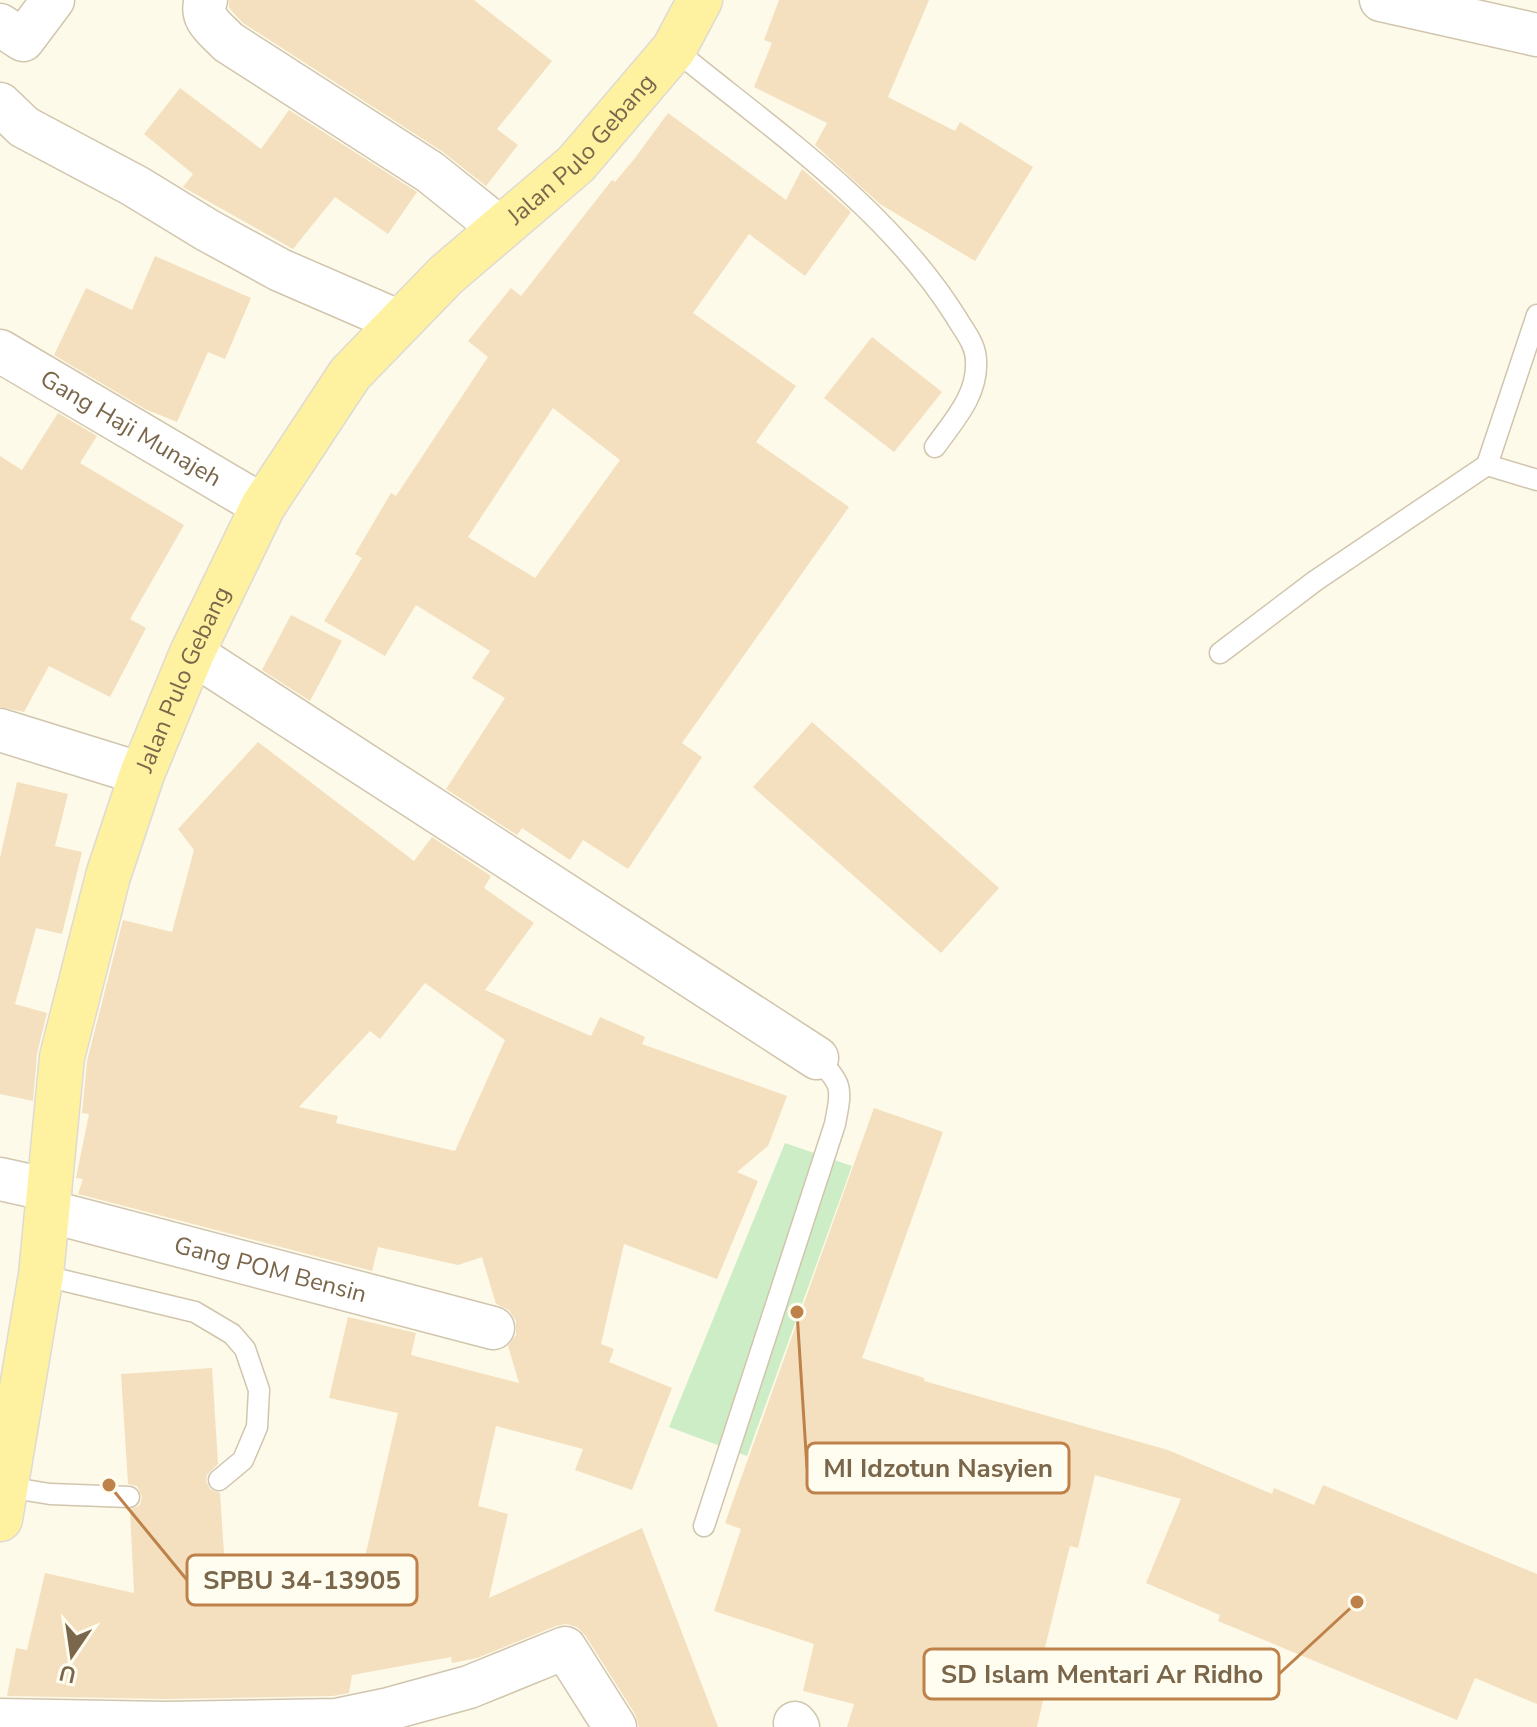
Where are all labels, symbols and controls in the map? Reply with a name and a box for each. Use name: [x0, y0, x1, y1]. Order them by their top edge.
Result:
street label: Jalan Pulo Gebang: [500, 67, 662, 232]
street label: Gang Haji Munajeh: [35, 362, 227, 494]
street label: Jalan Pulo Gebang: [128, 581, 238, 778]
street label: Gang POM Bensin: [171, 1229, 370, 1310]
callout: MI Idzotun Nasyien: [807, 1443, 1069, 1493]
text: MI Idzotun Nasyien: [823, 1451, 1053, 1486]
callout: SPBU 34-13905: [187, 1555, 417, 1605]
text: SPBU 34-13905: [203, 1563, 401, 1598]
north arrow: [32, 1615, 112, 1695]
callout: SD Islam Mentari Ar Ridho: [924, 1649, 1279, 1699]
text: U: [56, 1657, 79, 1690]
text: SD Islam Mentari Ar Ridho: [941, 1657, 1263, 1692]

